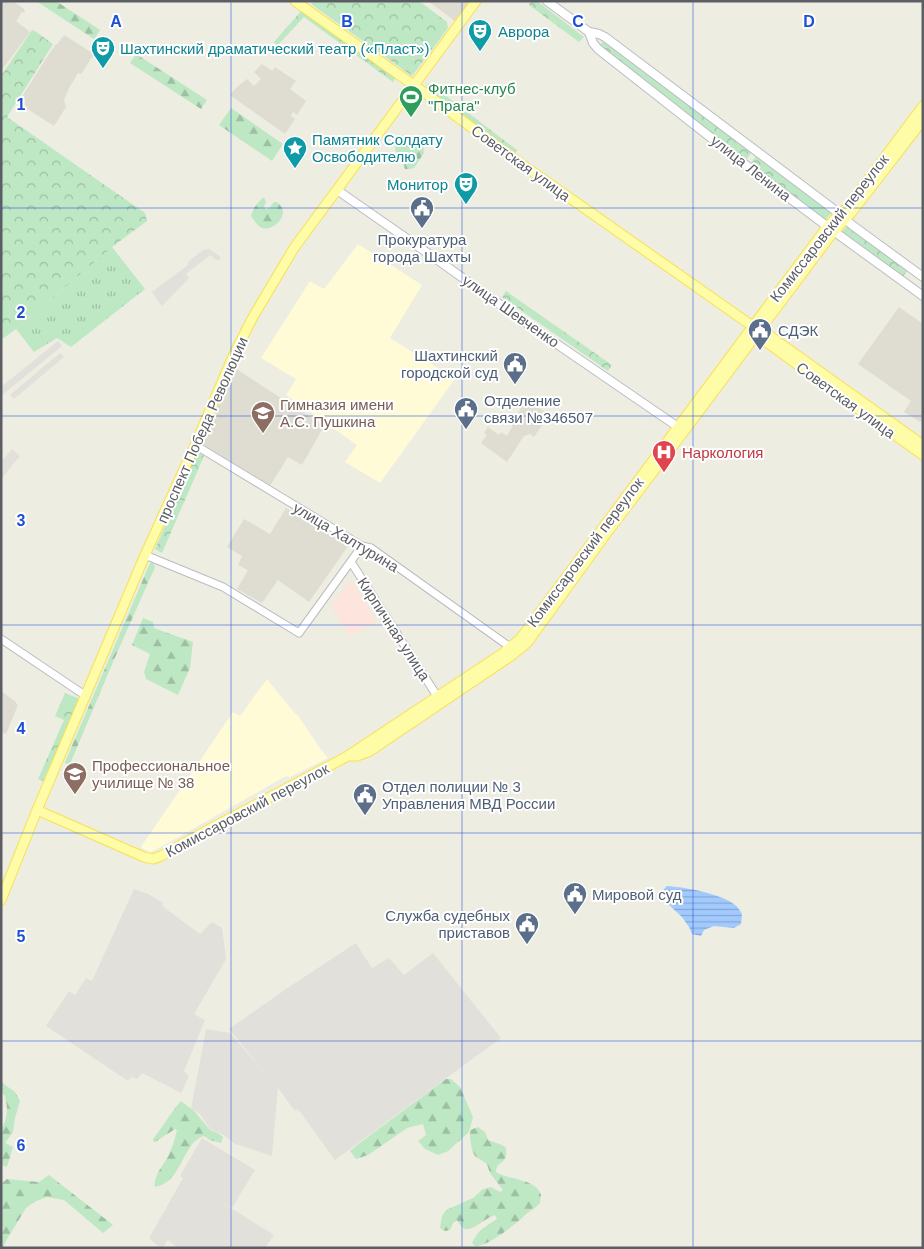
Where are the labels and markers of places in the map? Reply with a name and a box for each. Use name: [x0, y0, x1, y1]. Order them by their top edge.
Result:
theatre icon: Аврора: [467, 18, 493, 52]
place label: Аврора: [498, 23, 550, 40]
theatre icon: Шахтинский драматический театр («Пласт»): [90, 35, 116, 69]
place label: Шахтинский драматический театр («Пласт»): [120, 40, 429, 57]
place label: Фитнес-клуб "Прага": [428, 80, 516, 114]
sports icon: Фитнес-клуб "Прага": [398, 84, 424, 118]
place label: Памятник Солдату Освободителю: [312, 131, 443, 165]
place icon: Памятник Солдату Освободителю: [282, 135, 308, 169]
theatre icon: Монитор: [453, 171, 479, 205]
place label: Монитор: [387, 176, 448, 193]
public building icon: Прокуратура города Шахты: [409, 195, 435, 229]
place label: Прокуратура города Шахты: [373, 231, 471, 265]
public building icon: СДЭК: [747, 317, 773, 351]
place label: СДЭК: [778, 322, 818, 339]
place label: Шахтинский городской суд: [401, 347, 498, 381]
public building icon: Шахтинский городской суд: [502, 351, 528, 385]
place label: Отделение связи №346507: [484, 392, 593, 426]
place label: Гимназия имени А.С. Пушкина: [280, 396, 394, 430]
public building icon: Отделение связи №346507: [453, 396, 479, 430]
school or university icon: Гимназия имени А.С. Пушкина: [250, 400, 276, 434]
hospital icon: Наркология: [651, 439, 677, 473]
place label: Наркология: [682, 444, 764, 461]
place label: Профессиональное училище № 38: [92, 757, 230, 791]
school or university icon: Профессиональное училище № 38: [62, 761, 88, 795]
place label: Отдел полиции № 3 Управления МВД России: [382, 778, 555, 812]
public building icon: Отдел полиции № 3 Управления МВД России: [352, 782, 378, 816]
public building icon: Мировой суд: [562, 881, 588, 915]
place label: Мировой суд: [592, 886, 682, 903]
place label: Служба судебных приставов: [385, 907, 510, 941]
public building icon: Служба судебных приставов: [514, 911, 540, 945]

